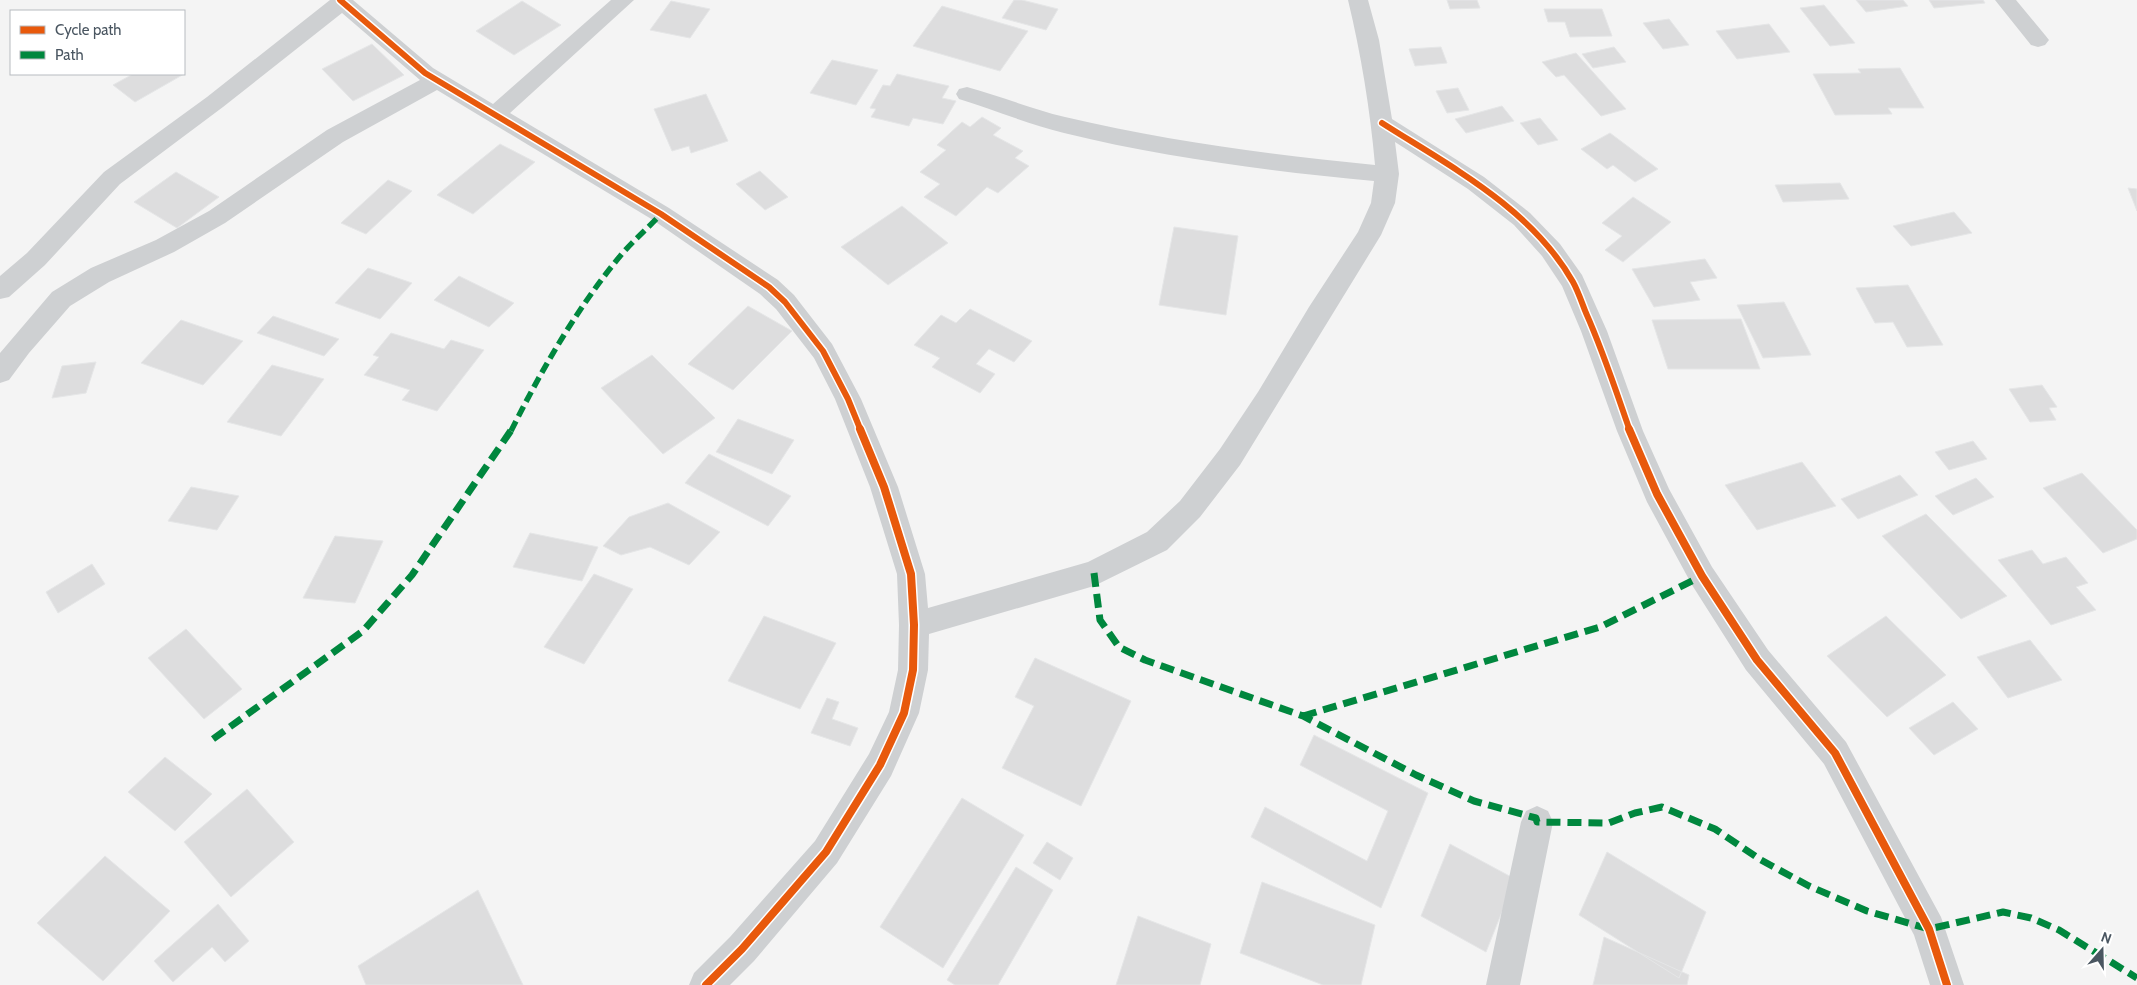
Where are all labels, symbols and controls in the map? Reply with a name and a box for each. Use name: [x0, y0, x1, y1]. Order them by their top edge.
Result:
legend: [10, 10, 185, 75]
text: Cycle path: [55, 21, 121, 39]
text: Path: [55, 46, 84, 64]
north arrow: [2077, 925, 2127, 975]
text: N: [2099, 928, 2114, 948]

